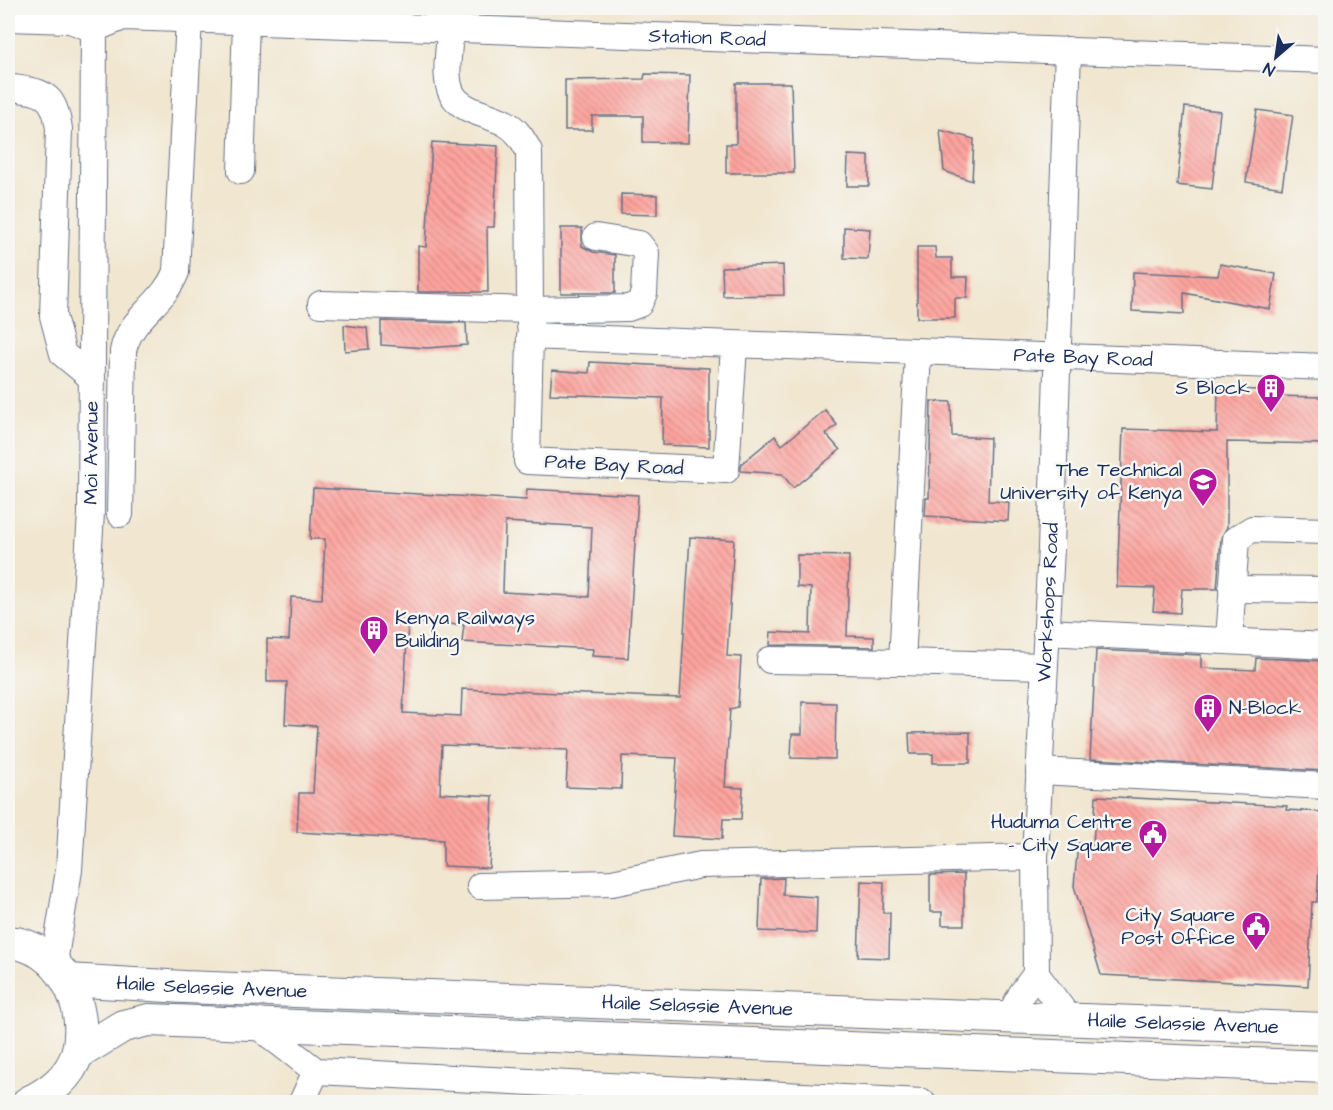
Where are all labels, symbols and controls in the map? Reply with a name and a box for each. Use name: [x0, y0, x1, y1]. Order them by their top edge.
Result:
street label: Station Road: [648, 22, 766, 54]
north arrow: [1246, 27, 1306, 87]
text: N: [1259, 57, 1279, 81]
street label: Pate Bay Road: [1013, 341, 1153, 374]
building icon: S Block: [1255, 372, 1287, 414]
place label: S Block: [1176, 374, 1250, 402]
street label: Moi Avenue: [77, 401, 106, 505]
street label: Pate Bay Road: [544, 447, 684, 484]
place label: The Technical University of Kenya: [1000, 456, 1182, 508]
school or university icon: The Technical University of Kenya: [1187, 466, 1219, 508]
street label: Workshops Road: [1030, 522, 1066, 683]
place label: Kenya Railways Building: [395, 604, 535, 656]
building icon: Kenya Railways Building: [358, 614, 390, 656]
building icon: N-Block: [1192, 692, 1224, 734]
place label: N-Block: [1229, 694, 1301, 722]
place label: Huduma Centre - City Square: [991, 808, 1132, 860]
public building icon: Huduma Centre - City Square: [1137, 818, 1169, 860]
place label: City Square Post Office: [1121, 901, 1235, 952]
public building icon: City Square Post Office: [1240, 910, 1272, 952]
street label: Haile Selassie Avenue: [115, 969, 308, 1006]
street label: Haile Selassie Avenue: [601, 988, 794, 1023]
street label: Haile Selassie Avenue: [1087, 1006, 1279, 1041]

